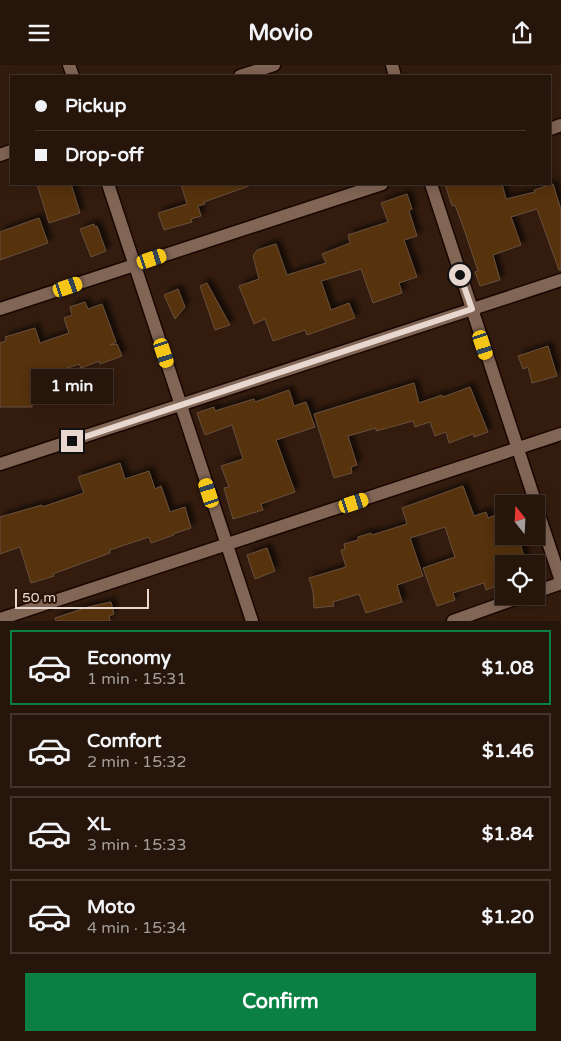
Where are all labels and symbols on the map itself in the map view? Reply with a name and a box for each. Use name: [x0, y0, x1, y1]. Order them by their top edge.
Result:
car: [135, 247, 168, 271]
route start: [449, 264, 471, 286]
car: [51, 275, 84, 299]
car: [471, 328, 494, 362]
car: [152, 336, 175, 370]
callout: 1 min: [31, 369, 113, 403]
route end: [61, 430, 83, 452]
car: [197, 476, 220, 510]
car: [337, 491, 370, 515]
north arrow: [495, 495, 545, 545]
scale bar: [15, 586, 149, 609]

